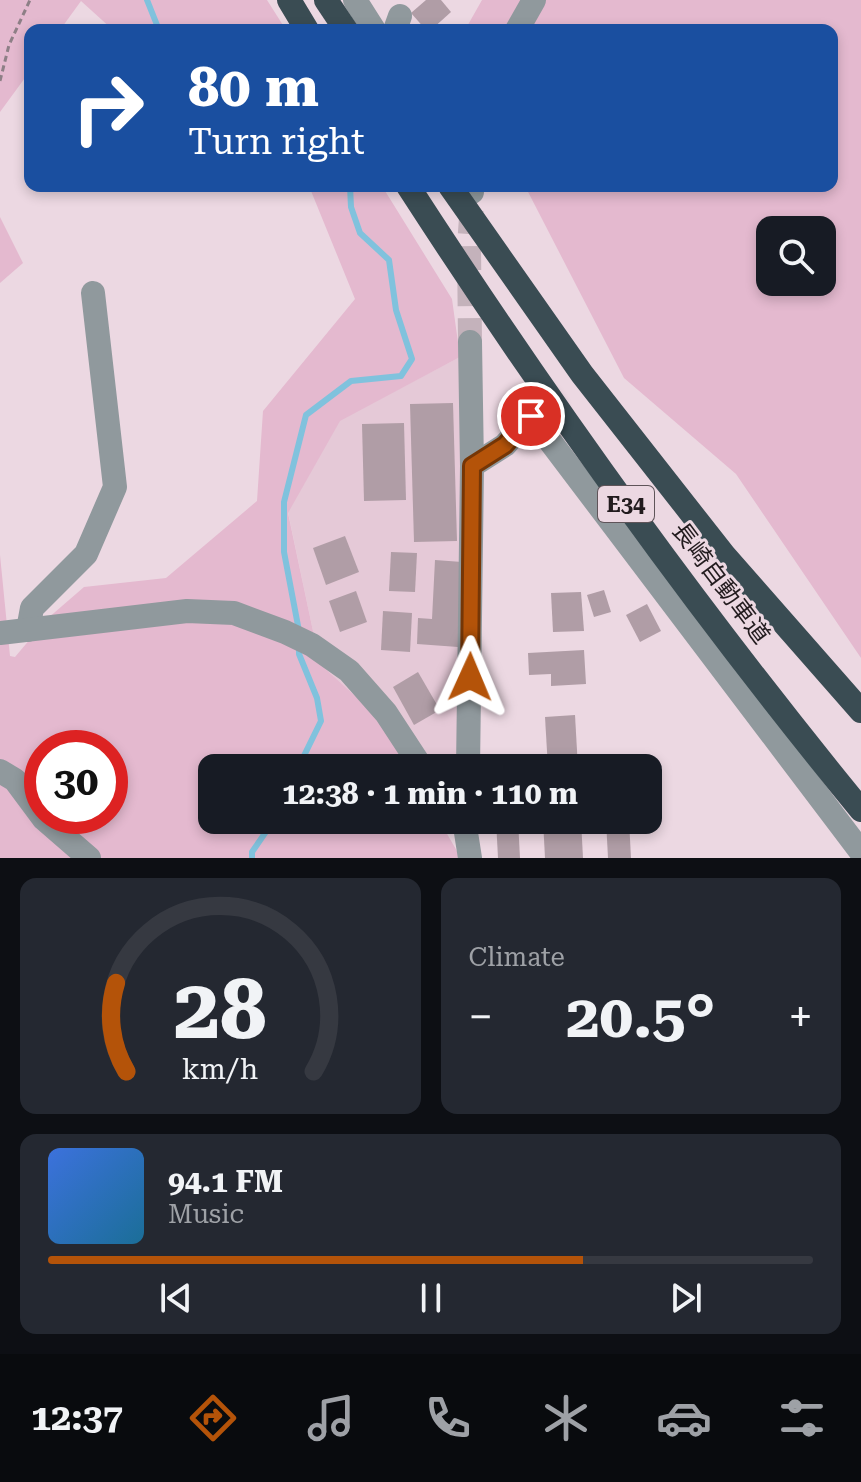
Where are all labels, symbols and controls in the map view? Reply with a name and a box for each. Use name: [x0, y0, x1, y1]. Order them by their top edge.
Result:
text: 80 m: [188, 54, 319, 120]
icon: right: [56, 56, 160, 160]
text: Turn right: [188, 121, 365, 163]
map controls: [756, 216, 836, 296]
button: search: [756, 216, 836, 296]
pin: [497, 382, 565, 450]
icon: arrive: [509, 394, 553, 438]
road number: E34: [598, 486, 654, 522]
street label: 長崎自動車道: [666, 517, 776, 649]
position arrow: [428, 635, 512, 719]
speed limit sign: 30: [24, 730, 128, 834]
text: 12:38 · 1 min · 110 m: [282, 776, 578, 811]
text: Climate: [469, 942, 565, 972]
text: 28: [174, 961, 267, 1058]
text: 20.5°: [566, 981, 716, 1052]
text: −: [469, 991, 493, 1043]
text: +: [788, 991, 813, 1043]
text: km/h: [182, 1052, 259, 1086]
text: 94.1 FM: [168, 1164, 283, 1199]
text: Music: [168, 1199, 244, 1229]
icon: previous: [154, 1276, 198, 1320]
icon: pause: [409, 1276, 453, 1320]
icon: next: [664, 1276, 708, 1320]
icon: directions: [185, 1390, 241, 1446]
icon: music: [303, 1390, 359, 1446]
icon: phone: [420, 1390, 476, 1446]
icon: climate: [538, 1390, 594, 1446]
icon: car: [656, 1390, 712, 1446]
icon: filters: [774, 1390, 830, 1446]
text: 12:37: [31, 1397, 123, 1439]

